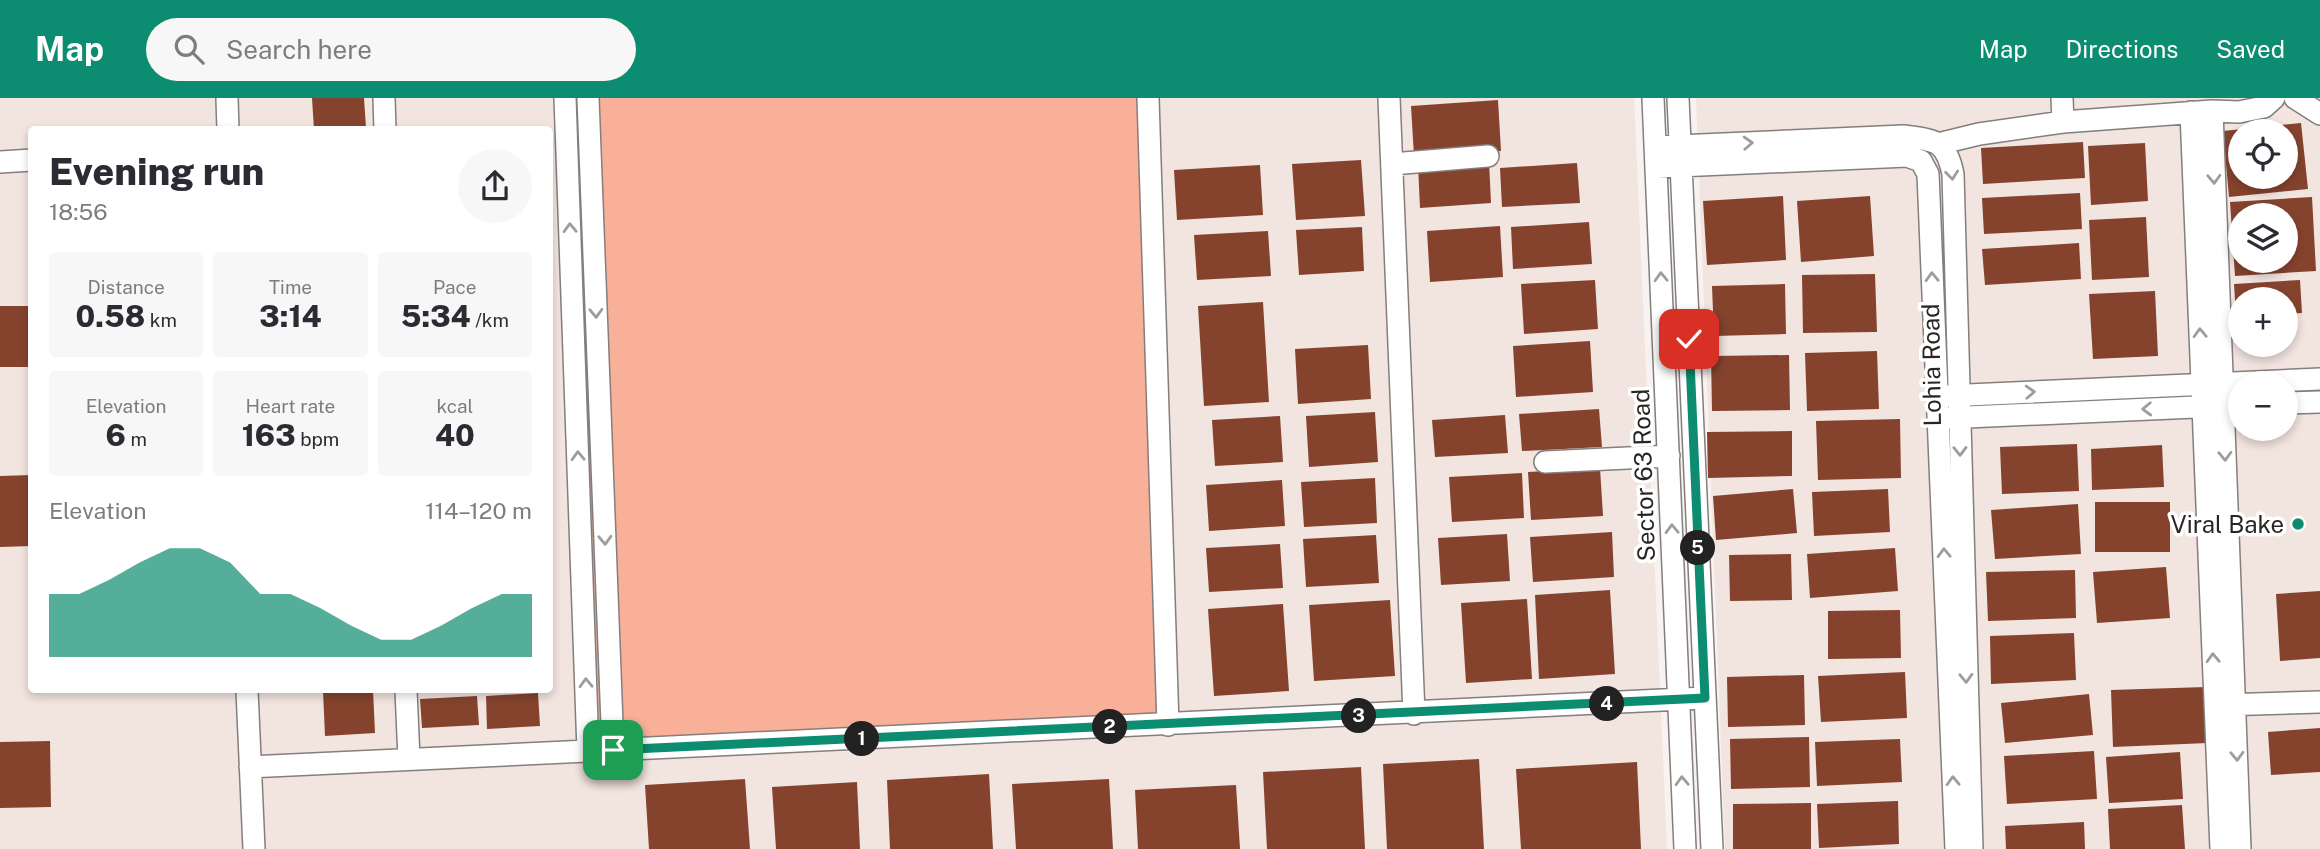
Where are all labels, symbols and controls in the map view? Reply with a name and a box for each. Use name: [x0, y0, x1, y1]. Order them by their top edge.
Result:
search box: [146, 18, 636, 81]
text: Map: [35, 30, 104, 68]
icon: search: [170, 30, 208, 68]
text: Search here: [226, 34, 372, 65]
text: Map: [1979, 35, 2028, 63]
text: Directions: [2066, 35, 2178, 63]
text: Saved: [2216, 35, 2285, 63]
map controls: [2228, 119, 2298, 441]
button: locate: [2228, 119, 2298, 189]
one-way arrow: [1743, 135, 1754, 150]
text: Evening run: [49, 149, 264, 194]
button: share: [458, 149, 532, 223]
one-way arrow: [1944, 169, 1959, 180]
one-way arrow: [2207, 174, 2222, 185]
text: 18:56: [49, 198, 108, 225]
button: layers: [2228, 203, 2298, 273]
one-way arrow: [562, 222, 577, 233]
one-way arrow: [1654, 271, 1669, 282]
one-way arrow: [1925, 271, 1940, 282]
text: Distance: [88, 276, 165, 298]
text: Time: [269, 276, 312, 298]
text: Pace: [433, 276, 477, 298]
button: +: [2228, 287, 2298, 357]
text: 0.58: [75, 298, 145, 334]
text: 3:14: [259, 298, 322, 334]
text: 5:34: [401, 298, 471, 334]
street label: Lohia Road: [1916, 303, 1946, 427]
one-way arrow: [589, 308, 604, 319]
text: km: [145, 309, 177, 331]
text: /km: [471, 309, 509, 331]
pin: [1659, 309, 1719, 369]
icon: check: [1670, 320, 1708, 358]
one-way arrow: [2193, 327, 2208, 338]
button: −: [2228, 371, 2298, 441]
one-way arrow: [2025, 385, 2036, 400]
street label: Sector 63 Road: [1626, 388, 1660, 562]
text: Elevation: [86, 395, 166, 417]
text: Heart rate: [246, 395, 335, 417]
text: kcal: [436, 395, 473, 417]
one-way arrow: [2142, 402, 2153, 417]
text: 6: [105, 417, 126, 453]
text: 163: [242, 417, 296, 453]
text: 40: [435, 417, 475, 453]
text: m: [126, 428, 147, 450]
text: bpm: [296, 428, 339, 450]
one-way arrow: [1952, 446, 1967, 457]
one-way arrow: [570, 450, 585, 461]
one-way arrow: [2218, 450, 2233, 461]
text: Elevation: [49, 497, 147, 524]
text: 114–120 m: [425, 497, 532, 524]
place label: Viral Bake: [2171, 510, 2284, 538]
marker: Viral Bake: [2290, 516, 2306, 532]
one-way arrow: [1664, 523, 1679, 534]
pin: 5: [1680, 531, 1716, 566]
one-way arrow: [597, 535, 612, 546]
text: 5: [1691, 536, 1704, 558]
one-way arrow: [1936, 548, 1951, 559]
one-way arrow: [2206, 653, 2221, 664]
one-way arrow: [1958, 673, 1973, 684]
one-way arrow: [578, 677, 593, 688]
pin: 4: [1590, 686, 1624, 722]
text: 4: [1600, 692, 1613, 714]
pin: 3: [1342, 698, 1376, 734]
text: 3: [1352, 704, 1365, 726]
pin: 2: [1092, 710, 1128, 744]
text: 2: [1103, 715, 1116, 737]
pin: [583, 720, 643, 780]
pin: 1: [844, 722, 880, 756]
text: 1: [857, 727, 866, 749]
icon: arrive: [594, 731, 632, 769]
one-way arrow: [2229, 751, 2244, 762]
one-way arrow: [1675, 775, 1690, 786]
one-way arrow: [1946, 775, 1961, 786]

